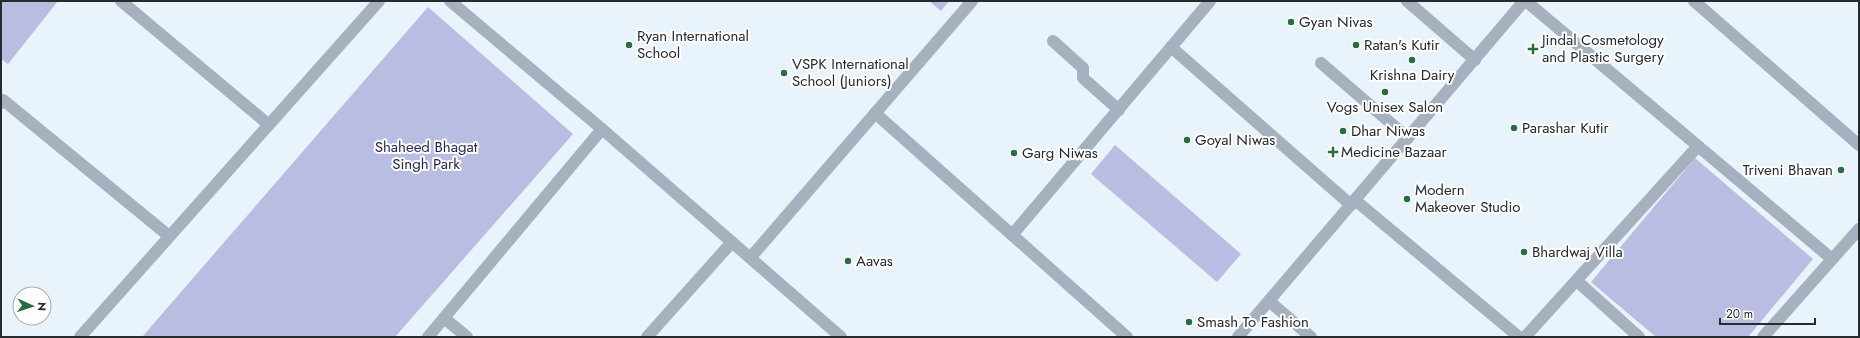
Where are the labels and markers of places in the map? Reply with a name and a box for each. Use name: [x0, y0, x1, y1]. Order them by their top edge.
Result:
place label: Gyan Nivas: [1299, 11, 1372, 33]
marker: Gyan Nivas: [1286, 17, 1296, 27]
place label: Ryan International School: [637, 25, 749, 64]
place label: Jindal Cosmetology and Plastic Surgery: [1540, 29, 1664, 68]
place label: Ratan's Kutir: [1364, 34, 1441, 56]
marker: Ryan International School: [624, 40, 634, 50]
marker: Ratan's Kutir: [1351, 40, 1361, 50]
marker: Jindal Cosmetology and Plastic Surgery: [1527, 43, 1539, 55]
place label: VSPK International School (Juniors): [792, 53, 909, 92]
marker: Krishna Dairy: [1407, 55, 1417, 65]
place label: Krishna Dairy: [1370, 64, 1455, 86]
marker: VSPK International School (Juniors): [779, 68, 789, 78]
marker: Vogs Unisex Salon: [1380, 87, 1390, 97]
place label: Vogs Unisex Salon: [1327, 96, 1443, 118]
place label: Parashar Kutir: [1522, 117, 1610, 139]
place label: Dhar Niwas: [1351, 120, 1425, 142]
marker: Parashar Kutir: [1509, 123, 1519, 133]
marker: Dhar Niwas: [1338, 126, 1348, 136]
place label: Goyal Niwas: [1195, 129, 1275, 151]
marker: Goyal Niwas: [1182, 135, 1192, 145]
place label: Medicine Bazaar: [1341, 141, 1447, 163]
place label: Garg Niwas: [1022, 142, 1098, 164]
marker: Medicine Bazaar: [1328, 147, 1338, 157]
marker: Garg Niwas: [1009, 148, 1019, 158]
place label: Triveni Bhavan: [1743, 159, 1833, 181]
marker: Triveni Bhavan: [1836, 165, 1846, 175]
place label: Modern Makeover Studio: [1415, 179, 1521, 218]
marker: Modern Makeover Studio: [1402, 194, 1412, 204]
place label: Bhardwaj Villa: [1532, 241, 1623, 263]
marker: Bhardwaj Villa: [1519, 247, 1529, 257]
place label: Aavas: [856, 250, 893, 272]
marker: Aavas: [843, 256, 853, 266]
place label: Smash To Fashion: [1197, 311, 1309, 333]
marker: Smash To Fashion: [1184, 317, 1194, 327]

